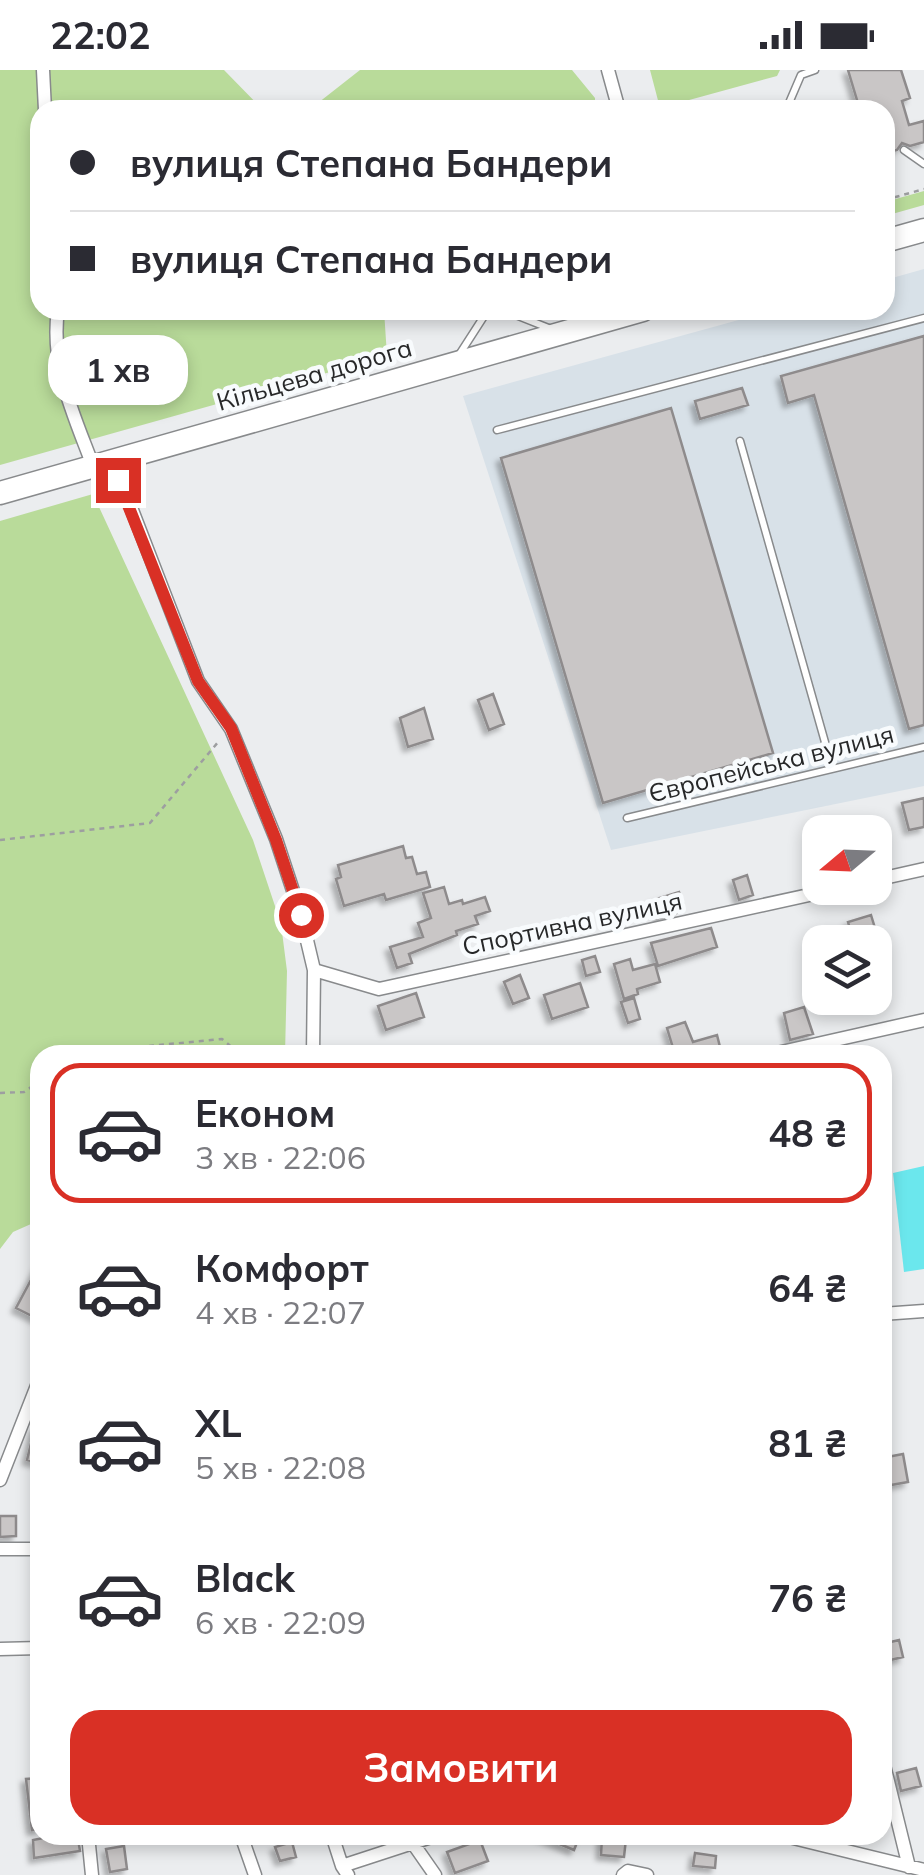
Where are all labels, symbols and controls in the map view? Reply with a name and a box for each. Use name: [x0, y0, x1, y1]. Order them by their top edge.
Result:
text: 22:02: [50, 11, 151, 59]
text: вулиця Степана Бандери: [130, 139, 612, 187]
text: вулиця Степана Бандери: [130, 235, 612, 283]
street label: Кільцева дорога: [213, 331, 415, 417]
callout: 1 хв: [48, 335, 188, 405]
text: 1 хв: [86, 350, 150, 390]
route end: [96, 458, 141, 503]
street label: Європейська вулиця: [645, 718, 897, 808]
north arrow: [802, 815, 892, 905]
map controls: [802, 815, 892, 1015]
street label: Спортивна вулиця: [459, 885, 685, 961]
route start: [279, 893, 324, 938]
button: layers: [802, 925, 892, 1015]
icon: car: [75, 1088, 165, 1178]
text: Економ: [195, 1089, 335, 1137]
text: 48 ₴: [768, 1109, 847, 1157]
text: 3 хв · 22:06: [195, 1137, 366, 1177]
icon: car: [75, 1243, 165, 1333]
text: Комфорт: [195, 1244, 369, 1292]
text: 64 ₴: [768, 1264, 847, 1312]
text: 4 хв · 22:07: [195, 1292, 366, 1332]
icon: car: [75, 1398, 165, 1488]
text: XL: [195, 1399, 242, 1447]
text: 81 ₴: [768, 1419, 847, 1467]
text: 5 хв · 22:08: [195, 1447, 366, 1487]
icon: car: [75, 1553, 165, 1643]
text: Black: [195, 1554, 295, 1602]
text: 76 ₴: [768, 1574, 847, 1622]
text: 6 хв · 22:09: [195, 1602, 366, 1642]
button: Замовити: [70, 1710, 852, 1825]

